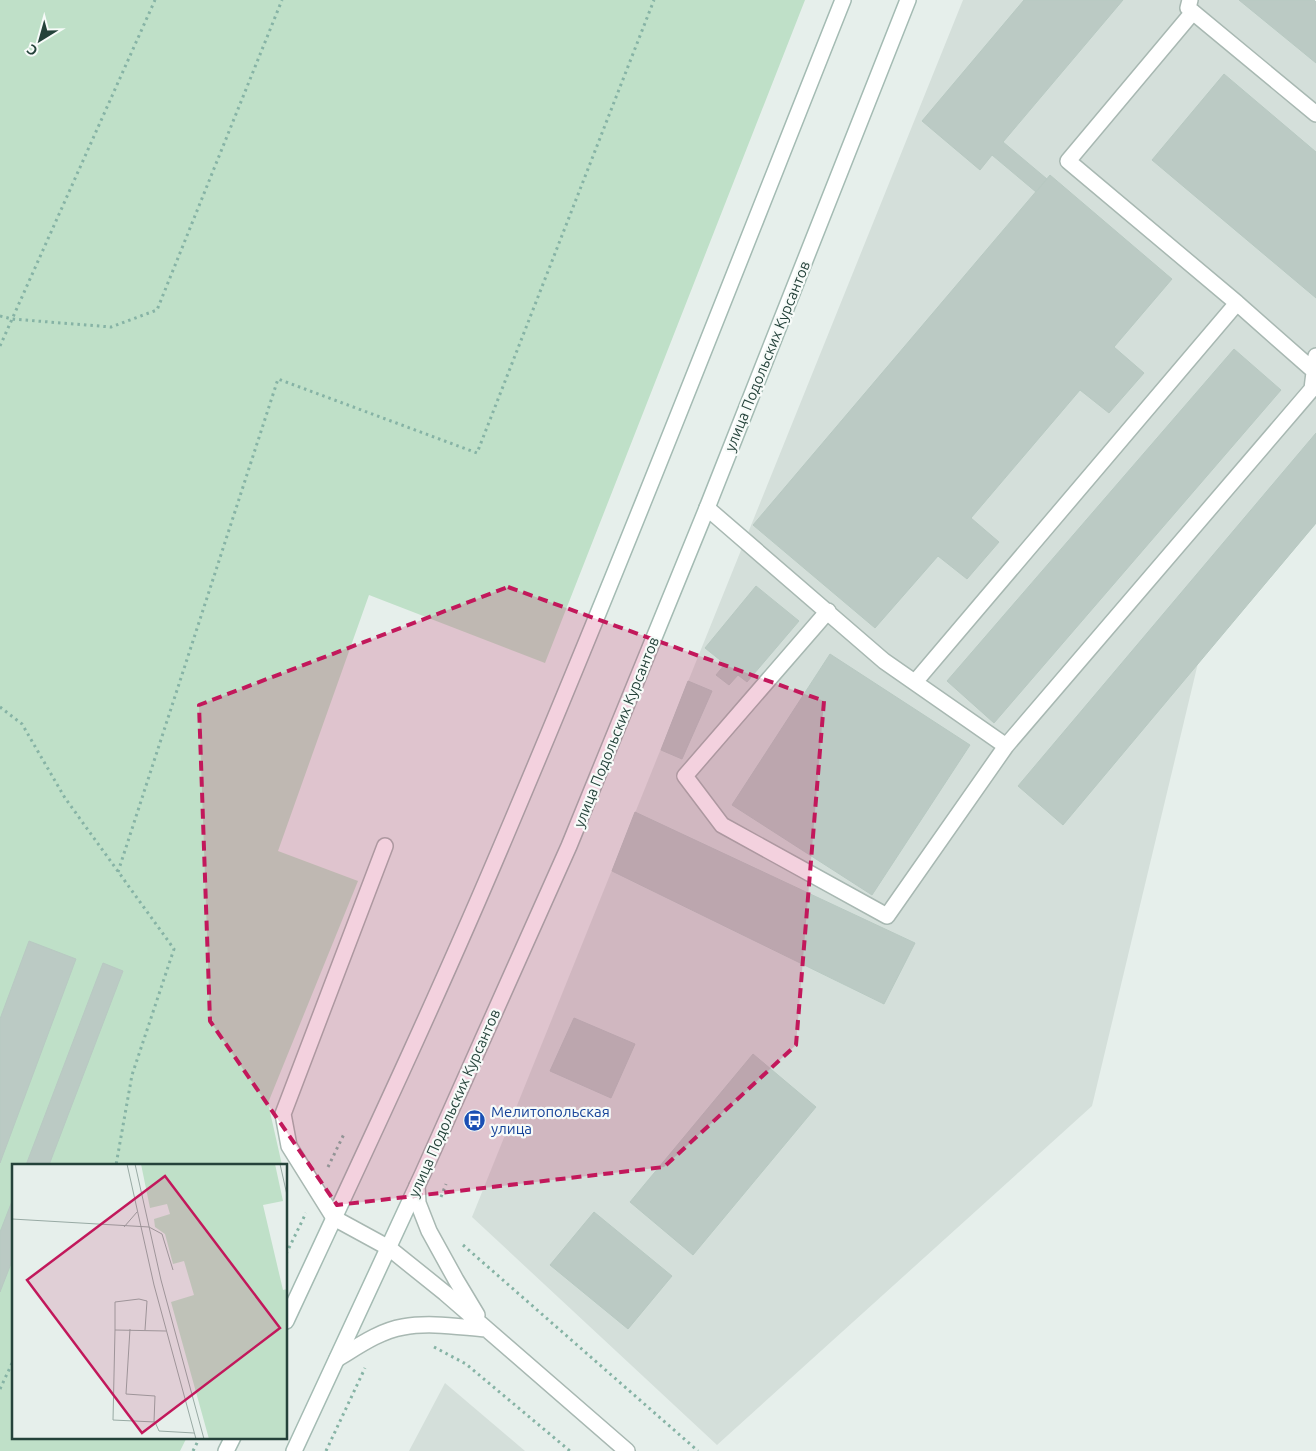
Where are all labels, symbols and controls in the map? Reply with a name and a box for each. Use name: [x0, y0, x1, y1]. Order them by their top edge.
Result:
north arrow: [15, 15, 65, 65]
text: С: [24, 41, 41, 59]
street label: улица Подольских Курсантов: [721, 258, 813, 454]
street label: улица Подольских Курсантов: [570, 634, 662, 830]
street label: улица Подольских Курсантов: [405, 1006, 503, 1200]
place label: Мелитопольская улица: [491, 1103, 610, 1137]
bus stop icon: Мелитопольская улица: [463, 1108, 487, 1132]
inset map: [12, 1164, 288, 1438]

